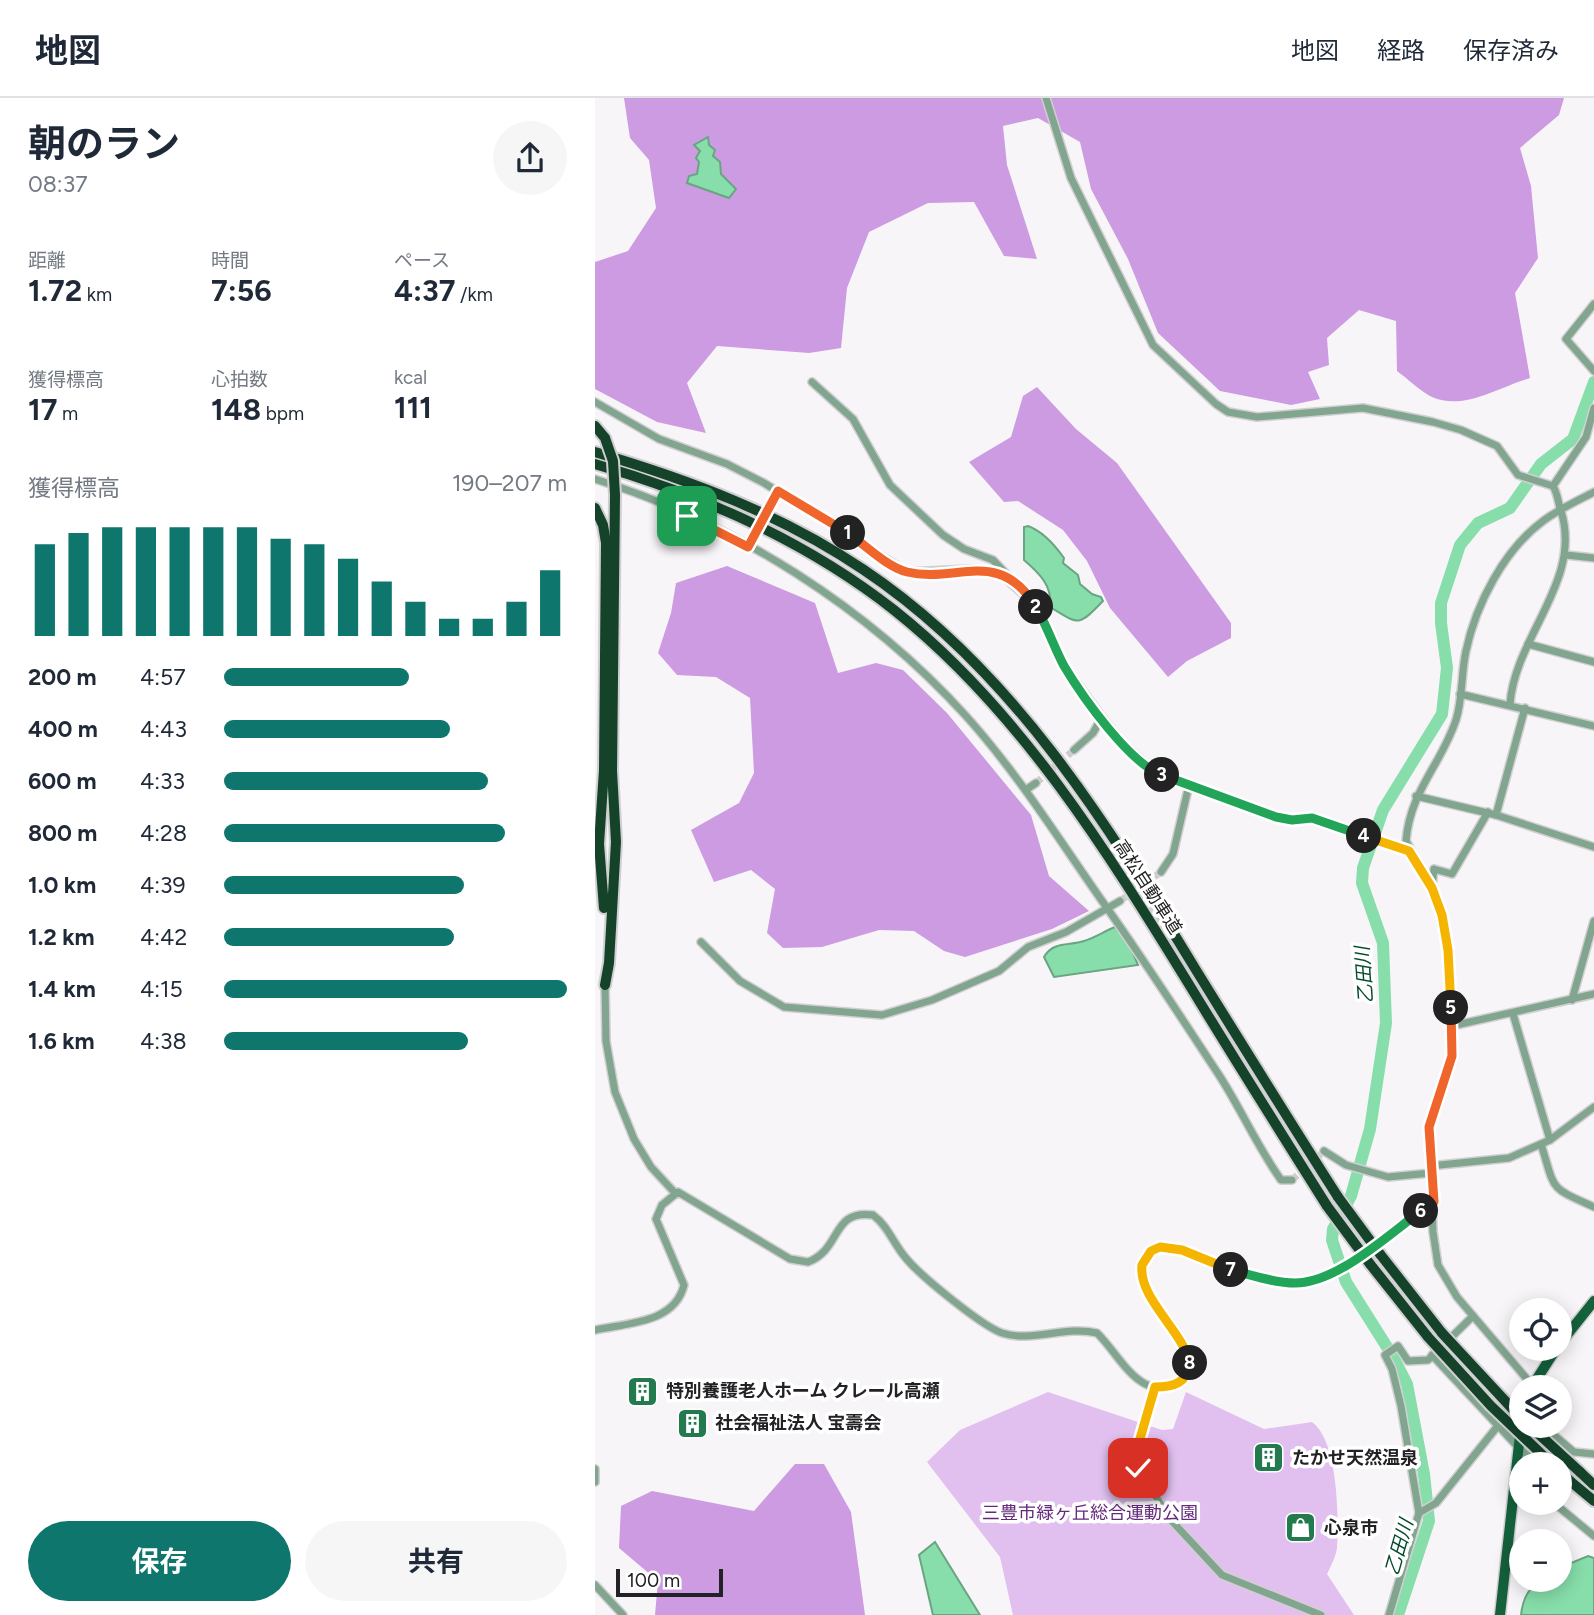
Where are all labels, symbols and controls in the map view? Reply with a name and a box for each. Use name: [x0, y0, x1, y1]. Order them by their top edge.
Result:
text: 地図: [35, 31, 101, 70]
text: 地図: [1291, 36, 1339, 65]
text: 経路: [1377, 36, 1425, 65]
text: 保存済み: [1463, 36, 1559, 65]
text: 朝のラン: [28, 121, 180, 167]
button: share: [493, 121, 567, 195]
text: 08:37: [28, 170, 88, 198]
text: 距離: [28, 249, 66, 272]
text: 時間: [211, 249, 249, 272]
text: ペース: [394, 249, 450, 272]
text: 1.72: [28, 272, 82, 309]
text: 7:56: [211, 272, 272, 309]
text: 4:37: [394, 272, 455, 309]
text: km: [82, 283, 112, 306]
text: /km: [455, 283, 493, 306]
text: kcal: [394, 366, 427, 389]
text: 獲得標高: [28, 368, 104, 391]
text: 心拍数: [211, 368, 268, 391]
text: 111: [394, 389, 432, 426]
text: 17: [28, 391, 57, 428]
text: 148: [211, 391, 261, 428]
text: m: [57, 402, 78, 425]
text: bpm: [261, 402, 304, 425]
text: 190–207 m: [452, 469, 567, 497]
text: 獲得標高: [28, 474, 120, 502]
pin: [657, 486, 717, 546]
icon: arrive: [668, 497, 706, 535]
pin: 1: [831, 516, 865, 550]
text: 1: [843, 521, 852, 544]
pin: 2: [1019, 589, 1053, 624]
text: 2: [1030, 595, 1041, 618]
text: 200 m: [28, 663, 97, 691]
text: 4:57: [140, 663, 186, 691]
text: 400 m: [28, 715, 98, 743]
text: 4:43: [140, 715, 187, 743]
pin: 3: [1145, 758, 1179, 792]
text: 3: [1156, 763, 1167, 786]
text: 600 m: [28, 767, 97, 795]
text: 4:33: [140, 767, 185, 795]
pin: 4: [1347, 818, 1381, 854]
text: 800 m: [28, 819, 97, 847]
text: 4:28: [140, 819, 187, 847]
text: 4: [1357, 824, 1370, 847]
street label: 高松自動車道: [1109, 836, 1187, 938]
text: 1.0 km: [28, 871, 96, 899]
text: 4:39: [140, 871, 186, 899]
text: 1.2 km: [28, 923, 95, 951]
text: 4:42: [140, 923, 187, 951]
water label: 乙田川: [1350, 944, 1377, 1004]
text: 1.4 km: [28, 975, 96, 1003]
text: 4:15: [140, 975, 183, 1003]
pin: 5: [1433, 990, 1469, 1026]
text: 5: [1445, 996, 1456, 1019]
text: 1.6 km: [28, 1027, 95, 1055]
text: 4:38: [140, 1027, 187, 1055]
pin: 6: [1403, 1194, 1439, 1228]
text: 6: [1415, 1199, 1426, 1222]
pin: 7: [1213, 1252, 1249, 1288]
text: 7: [1225, 1258, 1236, 1281]
map controls: [1509, 1298, 1572, 1592]
button: locate: [1509, 1298, 1572, 1361]
pin: 8: [1173, 1346, 1207, 1380]
text: 8: [1184, 1351, 1195, 1374]
building icon: 特別養護老人ホーム クレール高瀬: [626, 1374, 660, 1408]
button: layers: [1509, 1375, 1572, 1438]
place label: 特別養護老人ホーム クレール高瀬: [666, 1380, 940, 1402]
building icon: 社会福祉法人 宝壽会: [675, 1406, 709, 1440]
place label: 社会福祉法人 宝壽会: [715, 1412, 881, 1434]
pin: [1108, 1438, 1168, 1498]
building icon: たかせ天然温泉: [1252, 1441, 1286, 1475]
place label: たかせ天然温泉: [1292, 1447, 1418, 1469]
icon: check: [1119, 1449, 1157, 1487]
button: +: [1509, 1452, 1572, 1515]
park label: 三豊市緑ヶ丘総合運動公園: [982, 1502, 1198, 1524]
shop icon: 心泉市: [1284, 1511, 1318, 1545]
water label: 乙田川: [1380, 1515, 1418, 1578]
place label: 心泉市: [1324, 1517, 1378, 1539]
button: 保存: [28, 1521, 291, 1601]
button: 共有: [305, 1521, 567, 1601]
button: −: [1509, 1529, 1572, 1592]
scale bar: [616, 1566, 723, 1598]
text: 100 m: [627, 1569, 680, 1592]

